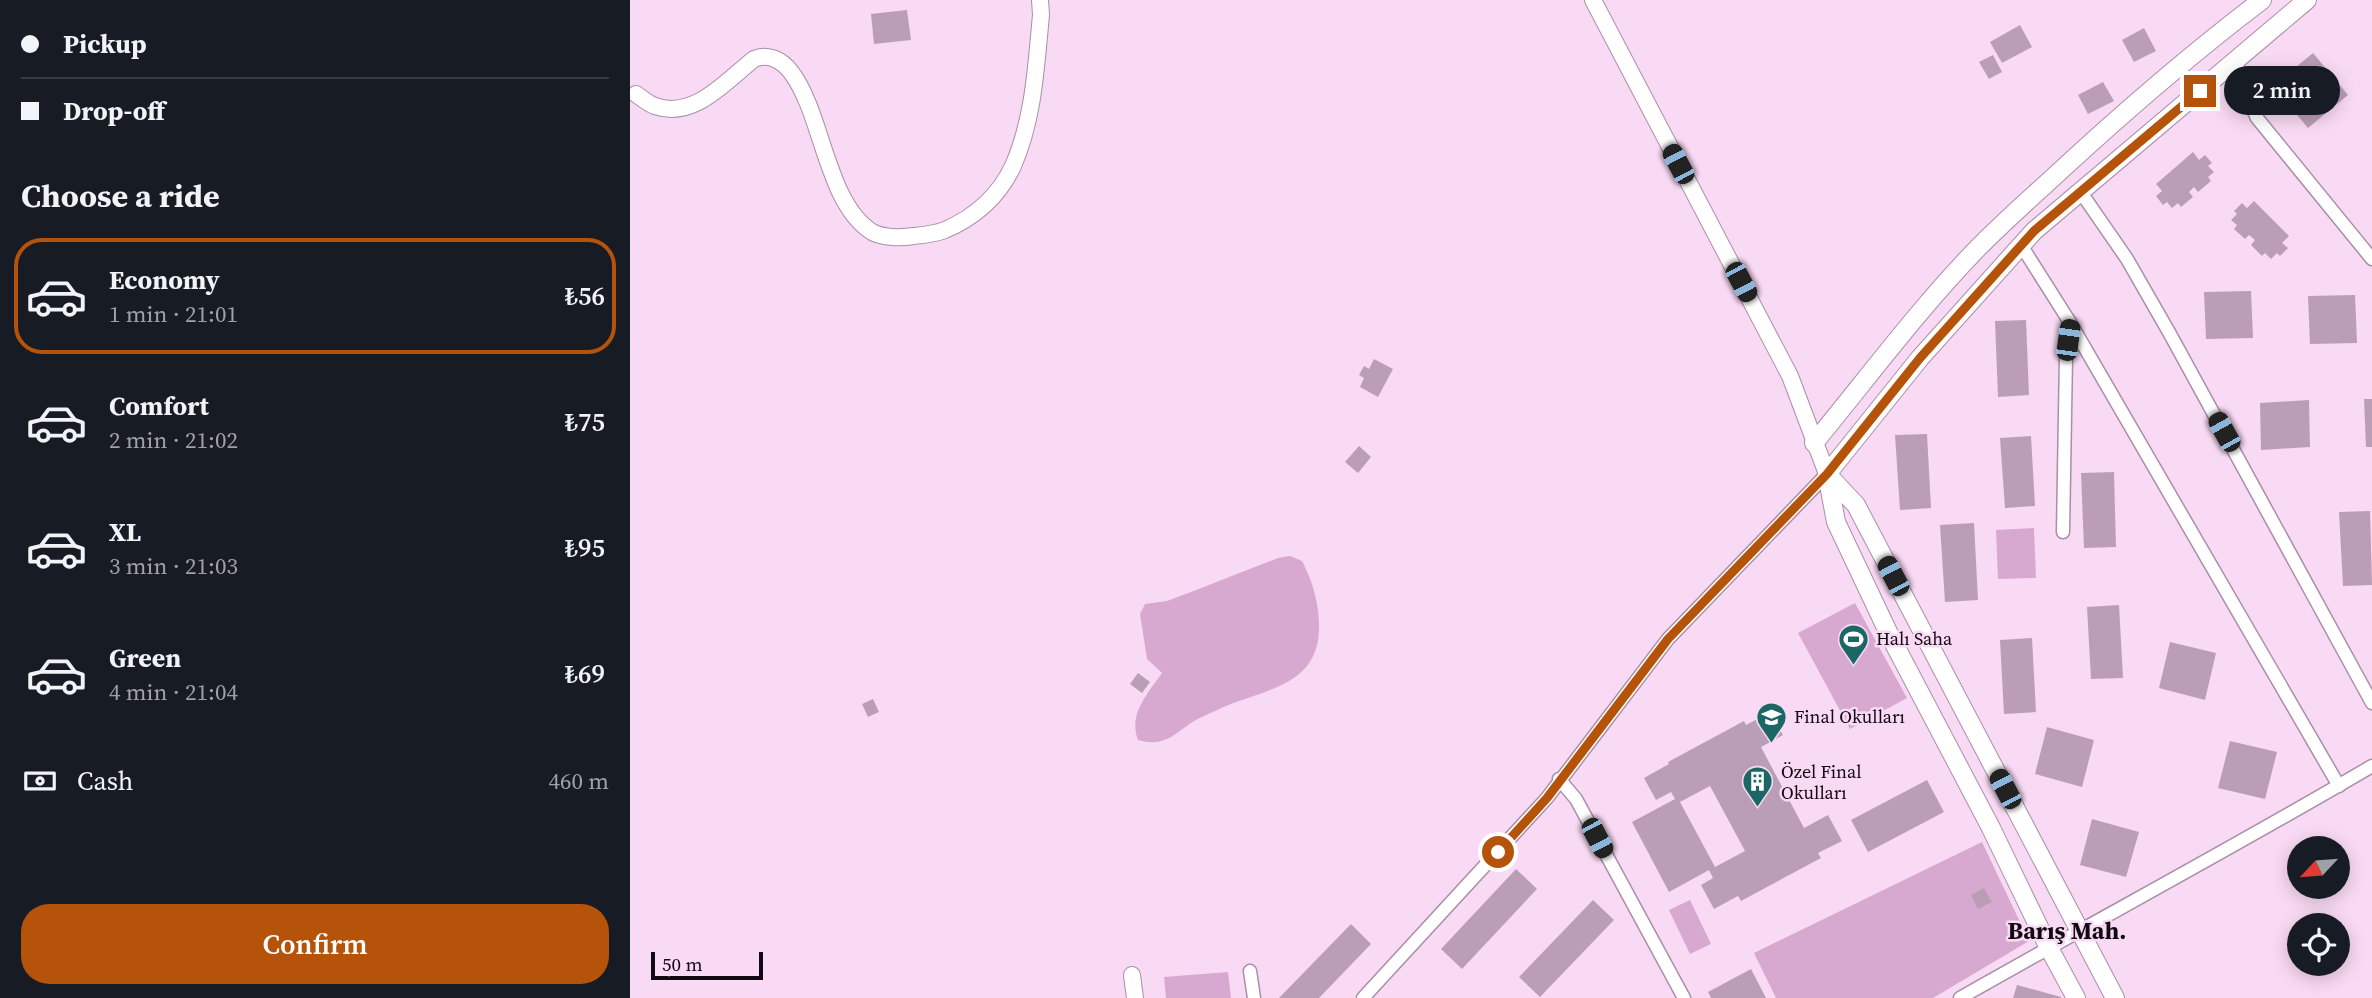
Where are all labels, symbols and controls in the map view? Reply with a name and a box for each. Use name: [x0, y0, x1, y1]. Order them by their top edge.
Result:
text: Pickup: [63, 26, 147, 62]
callout: 2 min: [2224, 66, 2340, 116]
text: 2 min: [2252, 74, 2312, 106]
route end: [2184, 75, 2216, 107]
text: Drop-off: [63, 93, 165, 129]
car: [1659, 141, 1698, 187]
text: Choose a ride: [21, 174, 220, 218]
car: [1722, 259, 1761, 305]
text: Economy: [109, 262, 220, 298]
icon: car: [25, 265, 88, 328]
text: ₺56: [564, 278, 605, 314]
text: 1 min · 21:01: [109, 298, 238, 330]
car: [2055, 318, 2082, 362]
text: Comfort: [109, 388, 209, 424]
icon: car: [25, 391, 88, 454]
text: ₺75: [564, 404, 605, 440]
car: [2205, 409, 2244, 455]
text: 2 min · 21:02: [109, 424, 238, 456]
text: XL: [109, 514, 141, 550]
icon: car: [25, 517, 88, 580]
text: ₺95: [564, 530, 605, 566]
text: 3 min · 21:03: [109, 550, 238, 582]
car: [1874, 553, 1913, 599]
sports icon: Halı Saha: [1836, 622, 1870, 666]
place label: Halı Saha: [1876, 626, 1953, 651]
text: Green: [109, 640, 181, 676]
icon: car: [25, 643, 88, 706]
text: ₺69: [564, 656, 605, 692]
text: 4 min · 21:04: [109, 676, 238, 708]
school or university icon: Final Okulları: [1754, 700, 1788, 744]
place label: Final Okulları: [1794, 704, 1905, 729]
place label: Özel Final Okulları: [1781, 759, 1862, 805]
icon: cash: [21, 762, 59, 800]
text: Cash: [77, 763, 133, 799]
text: 460 m: [548, 765, 609, 797]
building icon: Özel Final Okulları: [1741, 765, 1775, 809]
car: [1986, 766, 2025, 812]
car: [1578, 815, 1617, 861]
route start: [1482, 836, 1514, 868]
north arrow: [2287, 836, 2350, 900]
map controls: [2287, 836, 2350, 976]
button: Confirm: [21, 904, 609, 984]
button: locate: [2287, 913, 2350, 976]
district label: Barış Mah.: [2008, 914, 2126, 947]
scale bar: [651, 949, 763, 981]
text: 50 m: [662, 951, 703, 977]

